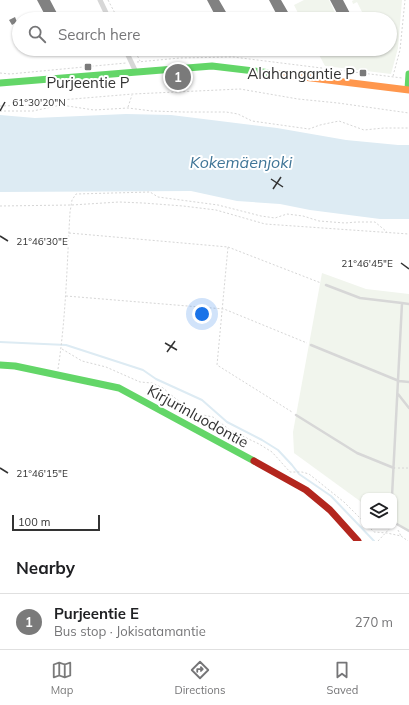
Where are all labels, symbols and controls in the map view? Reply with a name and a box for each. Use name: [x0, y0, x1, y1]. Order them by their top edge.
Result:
search box: [12, 12, 397, 56]
icon: search: [26, 23, 48, 45]
text: Search here: [58, 25, 140, 44]
marker: Purjeentie P: [83, 62, 93, 72]
pin: 1: [165, 62, 191, 92]
place label: Alahangantie P: [247, 64, 355, 83]
marker: Alahangantie P: [358, 68, 368, 78]
place label: Purjeentie P: [46, 73, 130, 92]
text: 61°30'20"N: [12, 96, 66, 109]
water label: Kokemäenjoki: [190, 152, 292, 172]
text: 21°46'30"E: [16, 235, 68, 248]
text: 21°46'45"E: [341, 257, 393, 270]
your location: [192, 304, 212, 324]
street label: Kirjurinluodontie: [144, 380, 252, 452]
text: 21°46'15"E: [16, 467, 68, 480]
map controls: [361, 493, 397, 529]
button: layers: [361, 493, 397, 529]
scale bar: [12, 513, 100, 532]
text: 100 m: [18, 515, 50, 529]
text: Nearby: [16, 557, 75, 578]
text: Purjeentie E: [54, 604, 139, 623]
text: 1: [25, 614, 33, 630]
text: 270 m: [355, 614, 393, 630]
text: Bus stop · Jokisatamantie: [54, 623, 206, 639]
tab: Map: [51, 659, 73, 697]
tab: Directions: [175, 659, 225, 697]
tab: Saved: [327, 659, 358, 697]

